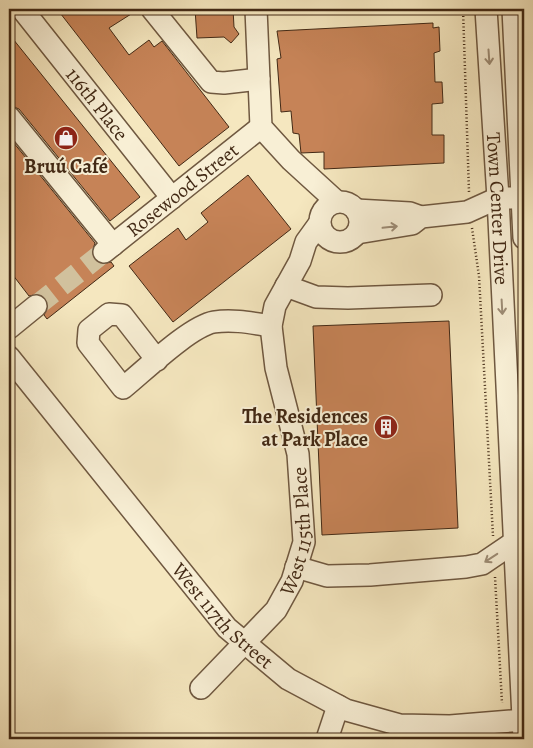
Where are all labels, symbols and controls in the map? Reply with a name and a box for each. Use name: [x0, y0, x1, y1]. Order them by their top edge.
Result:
one-way arrow: [484, 49, 493, 65]
street label: 116th Place: [59, 62, 134, 146]
shop icon: Bruú Café: [53, 125, 79, 151]
street label: Town Center Drive: [480, 132, 515, 286]
street label: Rosewood Street: [121, 137, 245, 243]
place label: Bruú Café: [24, 153, 108, 180]
one-way arrow: [382, 222, 398, 232]
one-way arrow: [497, 299, 506, 315]
place label: The Residences at Park Place: [242, 403, 368, 453]
building icon: The Residences at Park Place: [373, 414, 399, 440]
street label: West 115th Place: [273, 466, 318, 601]
one-way arrow: [484, 553, 498, 563]
street label: West 117th Street: [165, 556, 279, 675]

